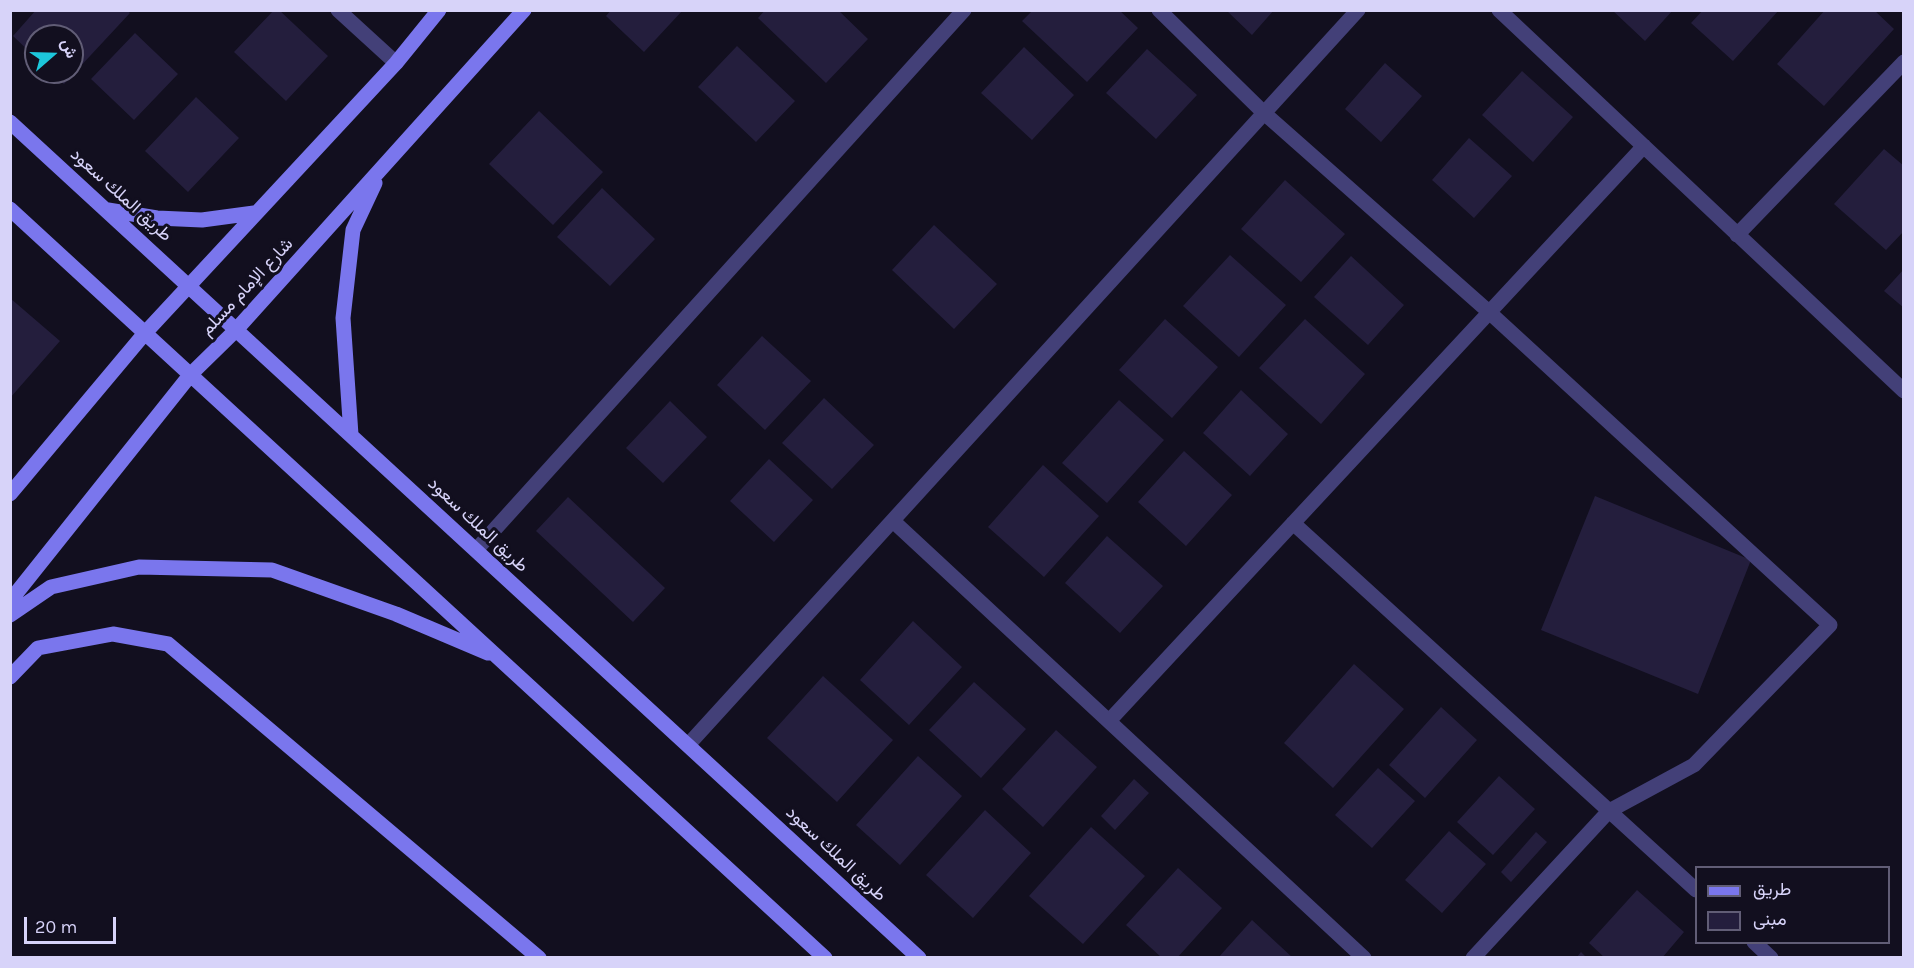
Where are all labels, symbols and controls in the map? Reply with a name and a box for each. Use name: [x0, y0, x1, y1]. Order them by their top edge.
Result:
north arrow: [24, 24, 84, 84]
text: ش: [57, 36, 82, 61]
street label: طريق الملك سعود: [66, 144, 176, 246]
street label: شارع الإمام مسلم: [196, 234, 298, 340]
street label: طريق الملك سعود: [423, 473, 533, 577]
street label: طريق الملك سعود: [781, 802, 891, 906]
legend: [1695, 866, 1890, 944]
text: طريق: [1753, 878, 1791, 900]
scale bar: [27, 905, 118, 943]
text: مبنى: [1753, 908, 1787, 930]
text: 20 m: [35, 916, 77, 938]

